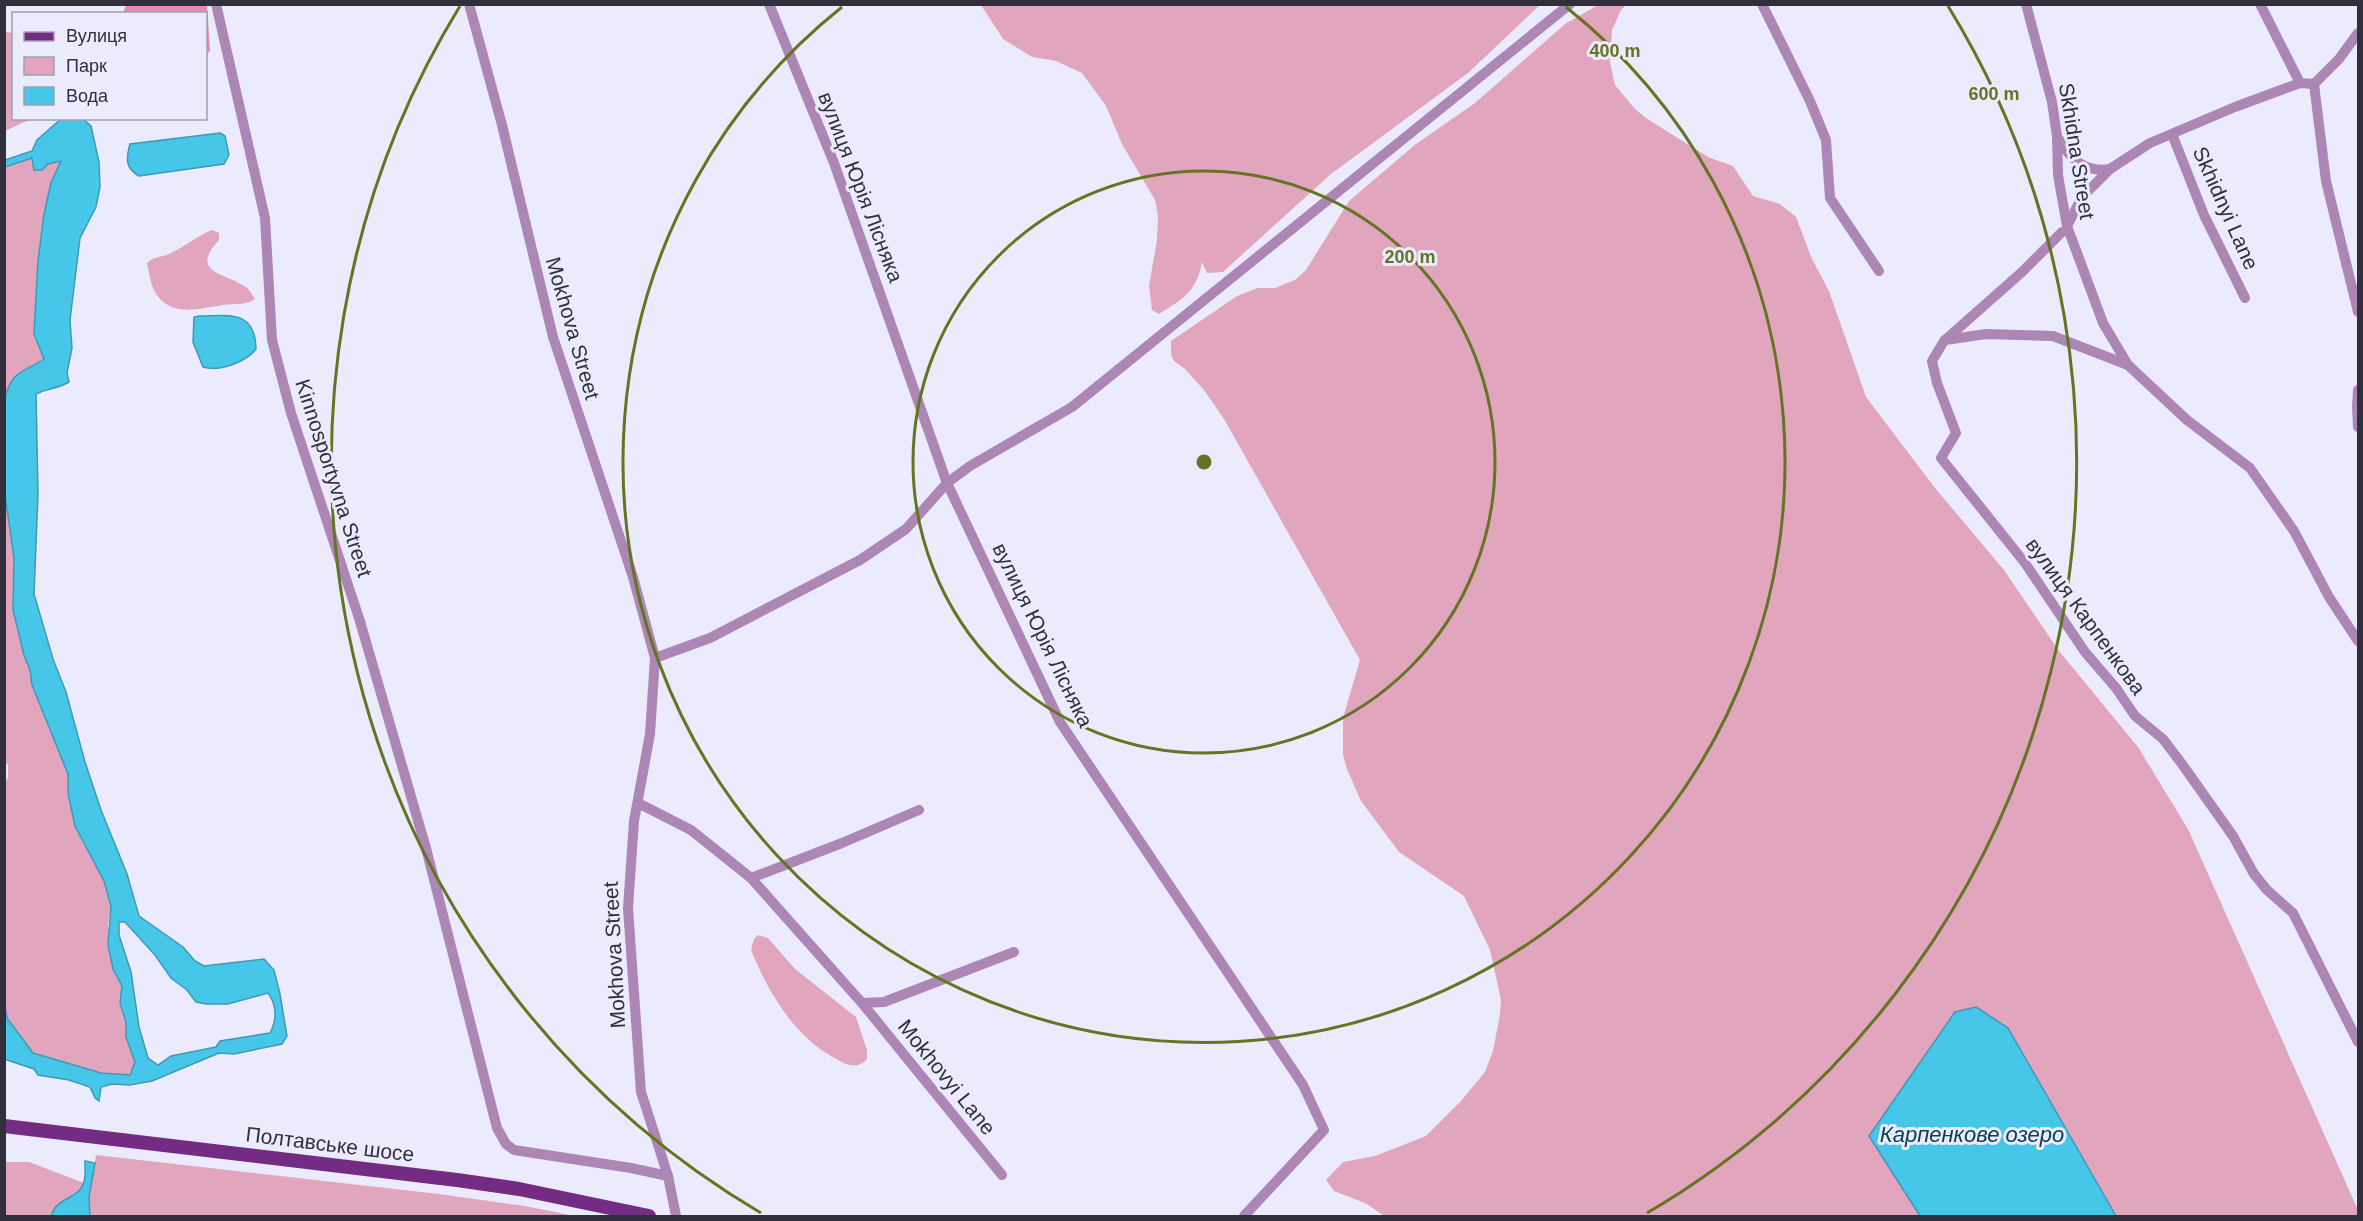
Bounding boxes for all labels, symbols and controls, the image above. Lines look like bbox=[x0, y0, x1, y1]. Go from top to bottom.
legend bbox=[12, 12, 207, 120]
text: Вулиця bbox=[66, 26, 127, 46]
text: 400 m bbox=[1589, 41, 1641, 61]
text: Парк bbox=[66, 56, 107, 76]
street label: Skhidna Street bbox=[2055, 81, 2099, 221]
text: 600 m bbox=[1968, 84, 2020, 104]
text: Вода bbox=[66, 86, 109, 106]
street label: вулиця Юрія Лісняка bbox=[814, 89, 908, 286]
street label: Skhidnyi Lane bbox=[2189, 143, 2263, 273]
text: 200 m bbox=[1384, 247, 1436, 267]
street label: Mokhova Street bbox=[542, 254, 604, 402]
street label: Kinnosportyvna Street bbox=[291, 376, 377, 580]
centre of rings bbox=[1194, 452, 1214, 472]
street label: вулиця Карпенкова bbox=[2021, 533, 2151, 699]
street label: вулиця Юрія Лісняка bbox=[988, 539, 1098, 731]
street label: Mokhova Street bbox=[599, 881, 629, 1029]
street label: Mokhovyi Lane bbox=[894, 1015, 1000, 1139]
street label: Полтавське шосе bbox=[244, 1122, 416, 1166]
water label: Карпенкове озеро bbox=[1880, 1122, 2064, 1147]

